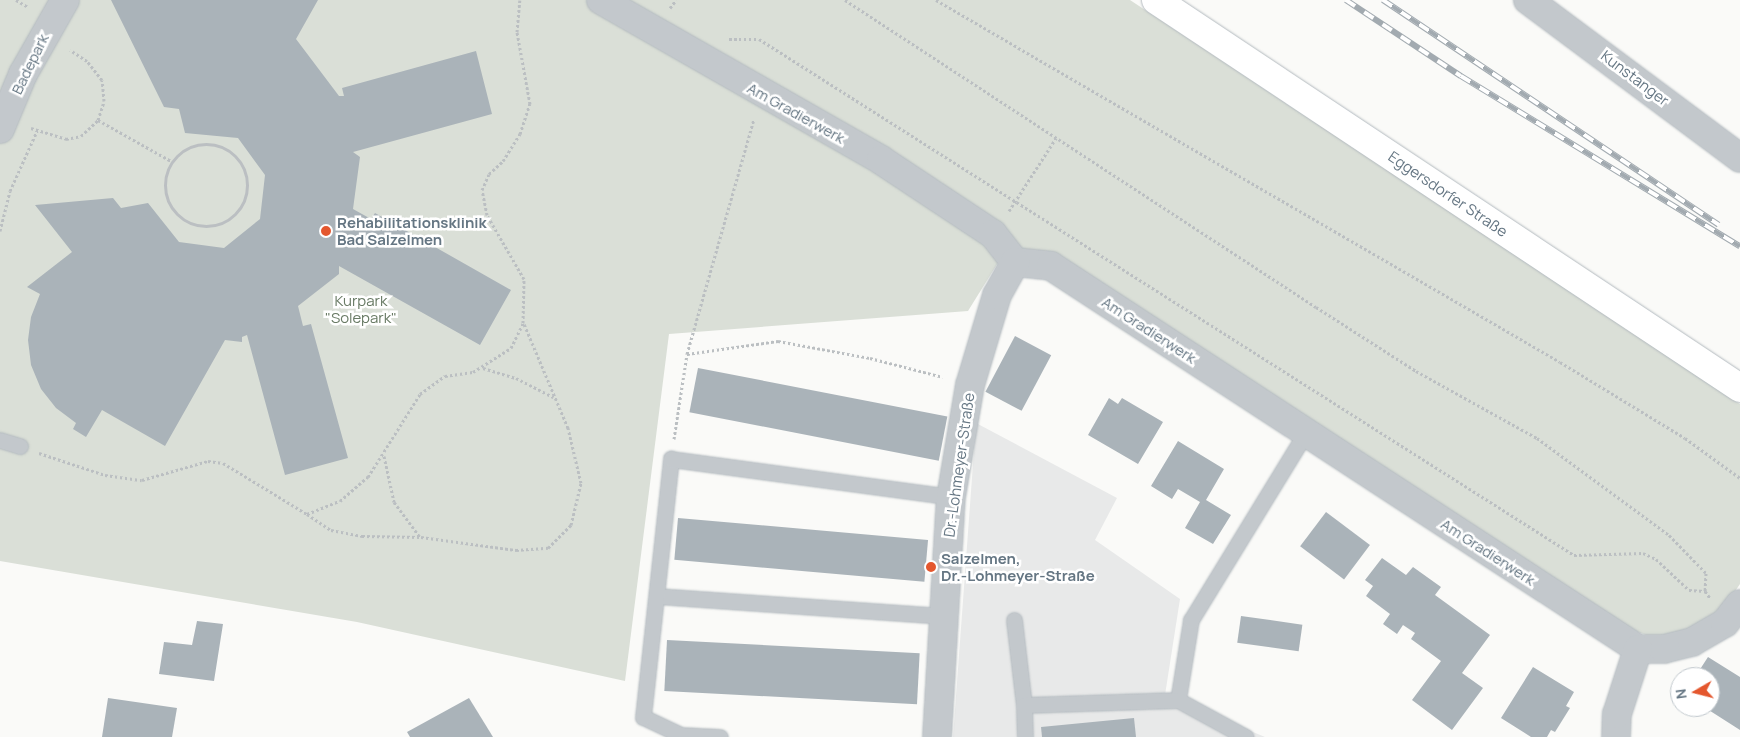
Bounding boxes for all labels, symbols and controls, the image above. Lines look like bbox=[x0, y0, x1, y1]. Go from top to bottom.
street label: Badepark bbox=[8, 31, 52, 97]
street label: Kunstanger bbox=[1597, 47, 1673, 109]
street label: Am Gradierwerk bbox=[744, 79, 848, 147]
street label: Eggersdorfer Straße bbox=[1385, 147, 1511, 241]
place label: Rehabilitationsklinik Bad Salzelmen bbox=[337, 213, 487, 248]
marker: Rehabilitationsklinik Bad Salzelmen bbox=[319, 224, 333, 238]
park label: Kurpark "Solepark" bbox=[325, 291, 397, 326]
street label: Am Gradierwerk bbox=[1099, 293, 1199, 367]
street label: Dr.-Lohmeyer-Straße bbox=[940, 392, 978, 538]
street label: Am Gradierwerk bbox=[1438, 515, 1538, 589]
place label: Salzelmen, Dr.-Lohmeyer-Straße bbox=[941, 549, 1095, 584]
marker: Salzelmen, Dr.-Lohmeyer-Straße bbox=[925, 561, 937, 573]
north arrow bbox=[1670, 667, 1720, 717]
text: N bbox=[1671, 688, 1691, 700]

